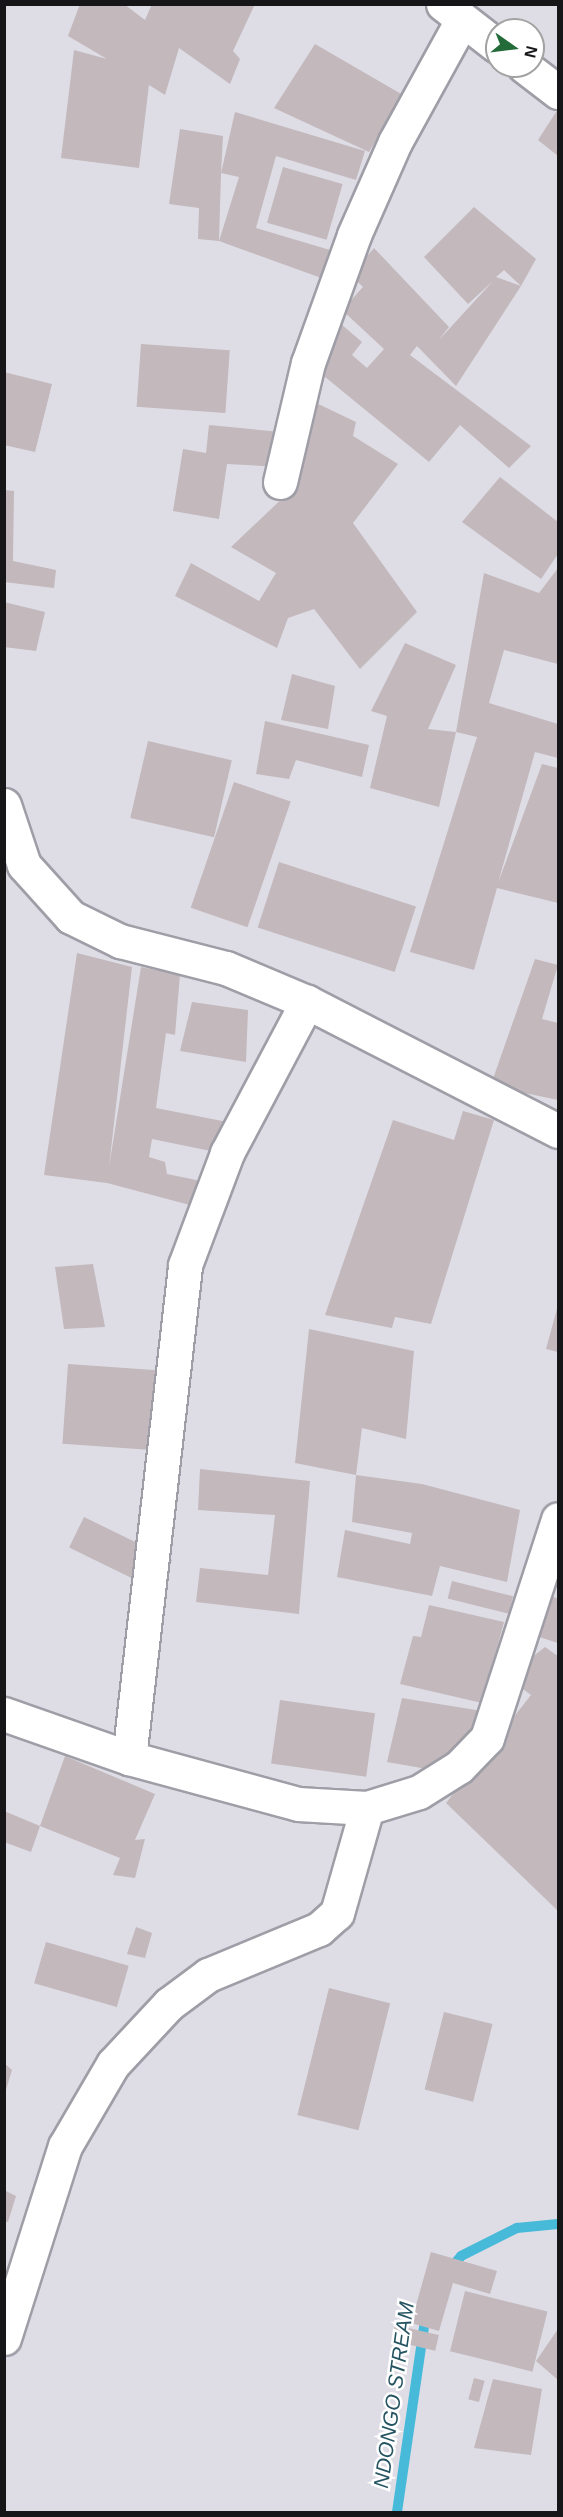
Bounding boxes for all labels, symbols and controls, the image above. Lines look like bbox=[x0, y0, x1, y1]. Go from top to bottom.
north arrow bbox=[485, 18, 545, 78]
text: N bbox=[521, 44, 541, 60]
water label: NDONGO STREAM bbox=[368, 2300, 420, 2490]

